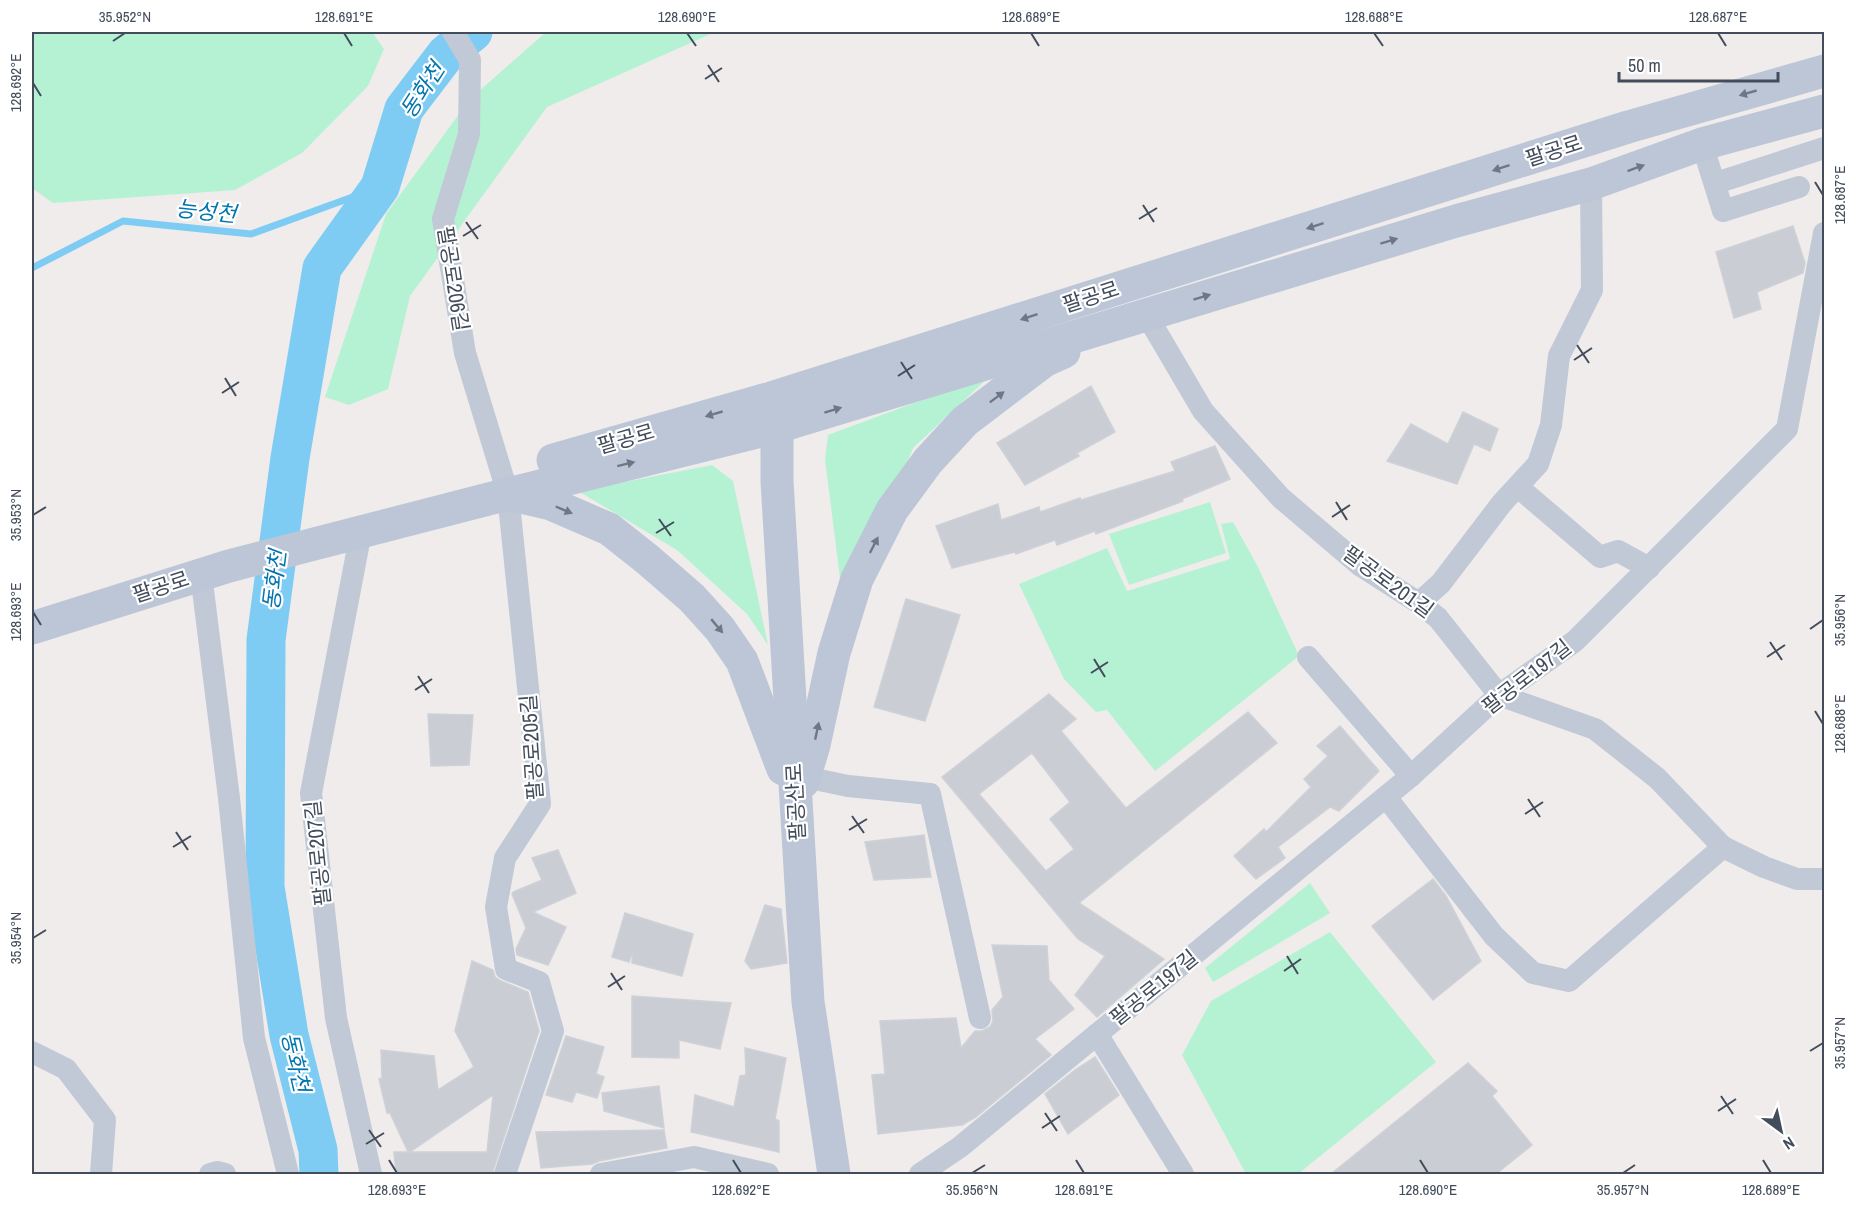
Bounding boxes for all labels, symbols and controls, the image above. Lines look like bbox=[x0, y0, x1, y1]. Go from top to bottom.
text: 35.952°N bbox=[99, 6, 151, 27]
text: 128.691°E bbox=[315, 6, 373, 27]
text: 128.690°E bbox=[658, 6, 716, 27]
text: 128.689°E bbox=[1002, 6, 1060, 27]
text: 128.688°E bbox=[1345, 6, 1403, 27]
text: 128.687°E bbox=[1689, 6, 1747, 27]
scale bar bbox=[1619, 45, 1778, 83]
text: 50 m bbox=[1628, 53, 1661, 78]
text: 128.692°E bbox=[5, 54, 26, 112]
water label: 동화천 bbox=[393, 54, 453, 124]
one-way arrow bbox=[1739, 89, 1757, 98]
street label: 팔공로 bbox=[1522, 128, 1586, 173]
one-way arrow bbox=[1627, 162, 1645, 172]
one-way arrow bbox=[1492, 163, 1510, 173]
text: 128.687°E bbox=[1829, 166, 1850, 224]
water label: 능성천 bbox=[174, 193, 240, 229]
one-way arrow bbox=[1306, 222, 1324, 231]
street label: 팔공로206길 bbox=[431, 224, 476, 334]
one-way arrow bbox=[1380, 236, 1398, 245]
street label: 팔공로 bbox=[1059, 274, 1123, 319]
one-way arrow bbox=[1193, 292, 1211, 301]
one-way arrow bbox=[1020, 312, 1038, 322]
one-way arrow bbox=[989, 390, 1005, 403]
one-way arrow bbox=[824, 405, 842, 414]
one-way arrow bbox=[705, 410, 723, 419]
street label: 팔공로 bbox=[594, 417, 658, 460]
one-way arrow bbox=[616, 459, 635, 469]
text: 35.953°N bbox=[5, 489, 26, 541]
one-way arrow bbox=[555, 505, 573, 515]
one-way arrow bbox=[869, 536, 879, 553]
street label: 팔공로201길 bbox=[1337, 539, 1440, 624]
water label: 동화천 bbox=[255, 545, 293, 612]
street label: 팔공로 bbox=[129, 564, 193, 609]
text: 128.693°E bbox=[5, 583, 26, 641]
text: 35.956°N bbox=[1829, 594, 1850, 646]
one-way arrow bbox=[710, 618, 723, 633]
street label: 팔공로197길 bbox=[1476, 633, 1577, 721]
street label: 팔공로205길 bbox=[513, 693, 550, 801]
text: 128.688°E bbox=[1829, 695, 1850, 753]
one-way arrow bbox=[813, 721, 822, 740]
street label: 팔공산로 bbox=[779, 763, 812, 841]
street label: 팔공로207길 bbox=[298, 799, 337, 907]
text: 35.954°N bbox=[5, 912, 26, 964]
street label: 팔공로197길 bbox=[1103, 943, 1204, 1032]
text: 35.957°N bbox=[1829, 1017, 1850, 1069]
water label: 동화천 bbox=[275, 1029, 318, 1098]
north arrow bbox=[1751, 1101, 1811, 1161]
text: N bbox=[1779, 1132, 1799, 1155]
text: 128.693°E bbox=[368, 1179, 426, 1200]
text: 128.692°E bbox=[712, 1179, 770, 1200]
text: 35.956°N bbox=[946, 1179, 998, 1200]
text: 128.691°E bbox=[1055, 1179, 1113, 1200]
text: 128.690°E bbox=[1399, 1179, 1457, 1200]
text: 35.957°N bbox=[1597, 1179, 1649, 1200]
text: 128.689°E bbox=[1742, 1179, 1800, 1200]

